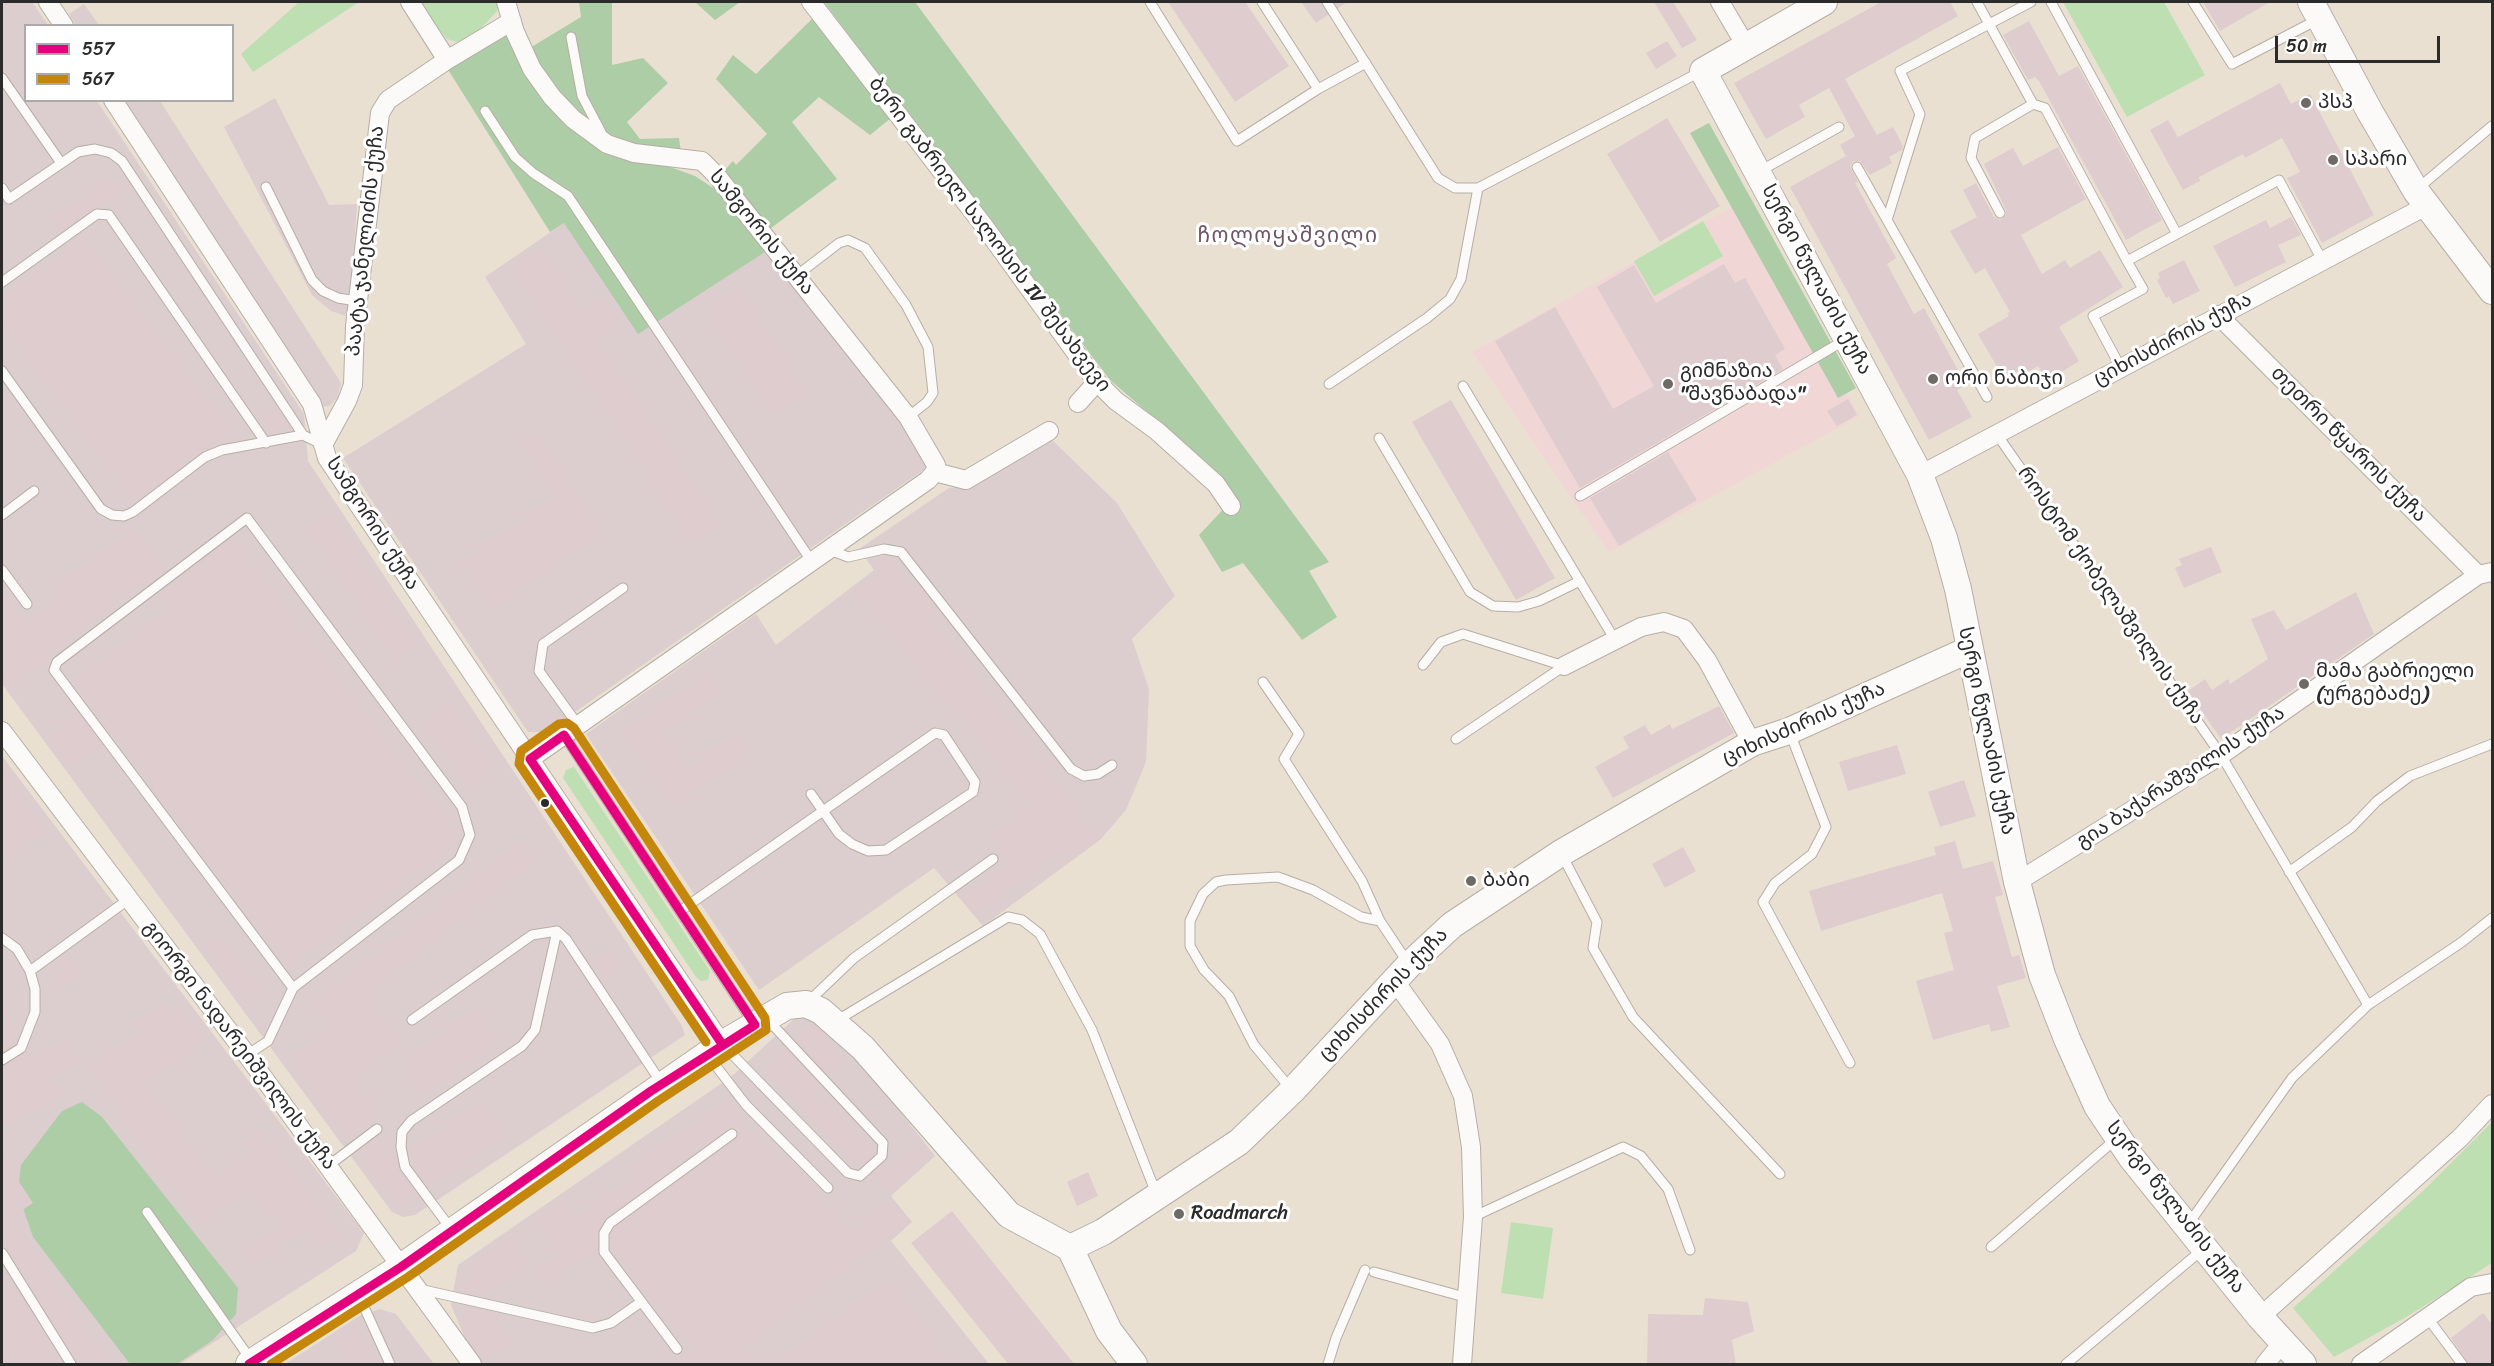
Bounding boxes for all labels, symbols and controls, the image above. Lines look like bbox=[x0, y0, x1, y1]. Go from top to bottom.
legend bbox=[24, 24, 234, 102]
scale bar bbox=[2278, 24, 2443, 62]
text: 50 m bbox=[2286, 30, 2327, 62]
text: 557 bbox=[82, 33, 114, 65]
text: 567 bbox=[82, 63, 114, 95]
street label: ბერი გაბრიელ სალოსის IV შესახვევი bbox=[863, 73, 1115, 397]
place label: პსპ bbox=[2318, 91, 2353, 115]
marker: პსპ bbox=[2299, 96, 2313, 110]
street label: პაატა ჯანელიძის ქუჩა bbox=[342, 124, 390, 358]
place label: სპარი bbox=[2345, 148, 2407, 172]
marker: სპარი bbox=[2326, 153, 2340, 167]
street label: სამგორის ქუჩა bbox=[703, 166, 819, 300]
street label: სერგი წულაძის ქუჩა bbox=[1756, 181, 1876, 379]
district label: ჩოლოყაშვილი bbox=[1198, 224, 1378, 250]
street label: ციხისძირის ქუჩა bbox=[2090, 288, 2256, 392]
place label: გიმნაზია "შავნაბადა" bbox=[1680, 360, 1805, 407]
street label: თეთრი წყაროს ქუჩა bbox=[2265, 362, 2431, 528]
place label: ორი ნაბიჯი bbox=[1945, 367, 2063, 391]
marker: ორი ნაბიჯი bbox=[1926, 372, 1940, 386]
marker: გიმნაზია "შავნაბადა" bbox=[1661, 377, 1675, 391]
street label: სამგორის ქუჩა bbox=[320, 453, 424, 595]
street label: როსტომ ქობელაშვილის ქუჩა bbox=[2012, 463, 2208, 729]
street label: სერგი წულაძის ქუჩა bbox=[1952, 625, 2020, 837]
place label: მამა გაბრიელი (ურგებაძე) bbox=[2316, 660, 2474, 707]
street label: ციხისძირის ქუჩა bbox=[1719, 677, 1889, 771]
marker: მამა გაბრიელი (ურგებაძე) bbox=[2297, 677, 2311, 691]
street label: გია ბაქარაშვილის ქუჩა bbox=[2072, 702, 2290, 854]
unlabelled marker bbox=[539, 797, 551, 809]
place label: ბაბი bbox=[1483, 869, 1530, 893]
marker: ბაბი bbox=[1464, 874, 1478, 888]
street label: გიორგი ნადარეიშვილის ქუჩა bbox=[137, 917, 341, 1175]
street label: ციხისძირის ქუჩა bbox=[1314, 924, 1454, 1066]
street label: სერგი წულაძის ქუჩა bbox=[2100, 1117, 2250, 1299]
place label: Roadmarch bbox=[1191, 1202, 1288, 1226]
marker: Roadmarch bbox=[1172, 1207, 1186, 1221]

